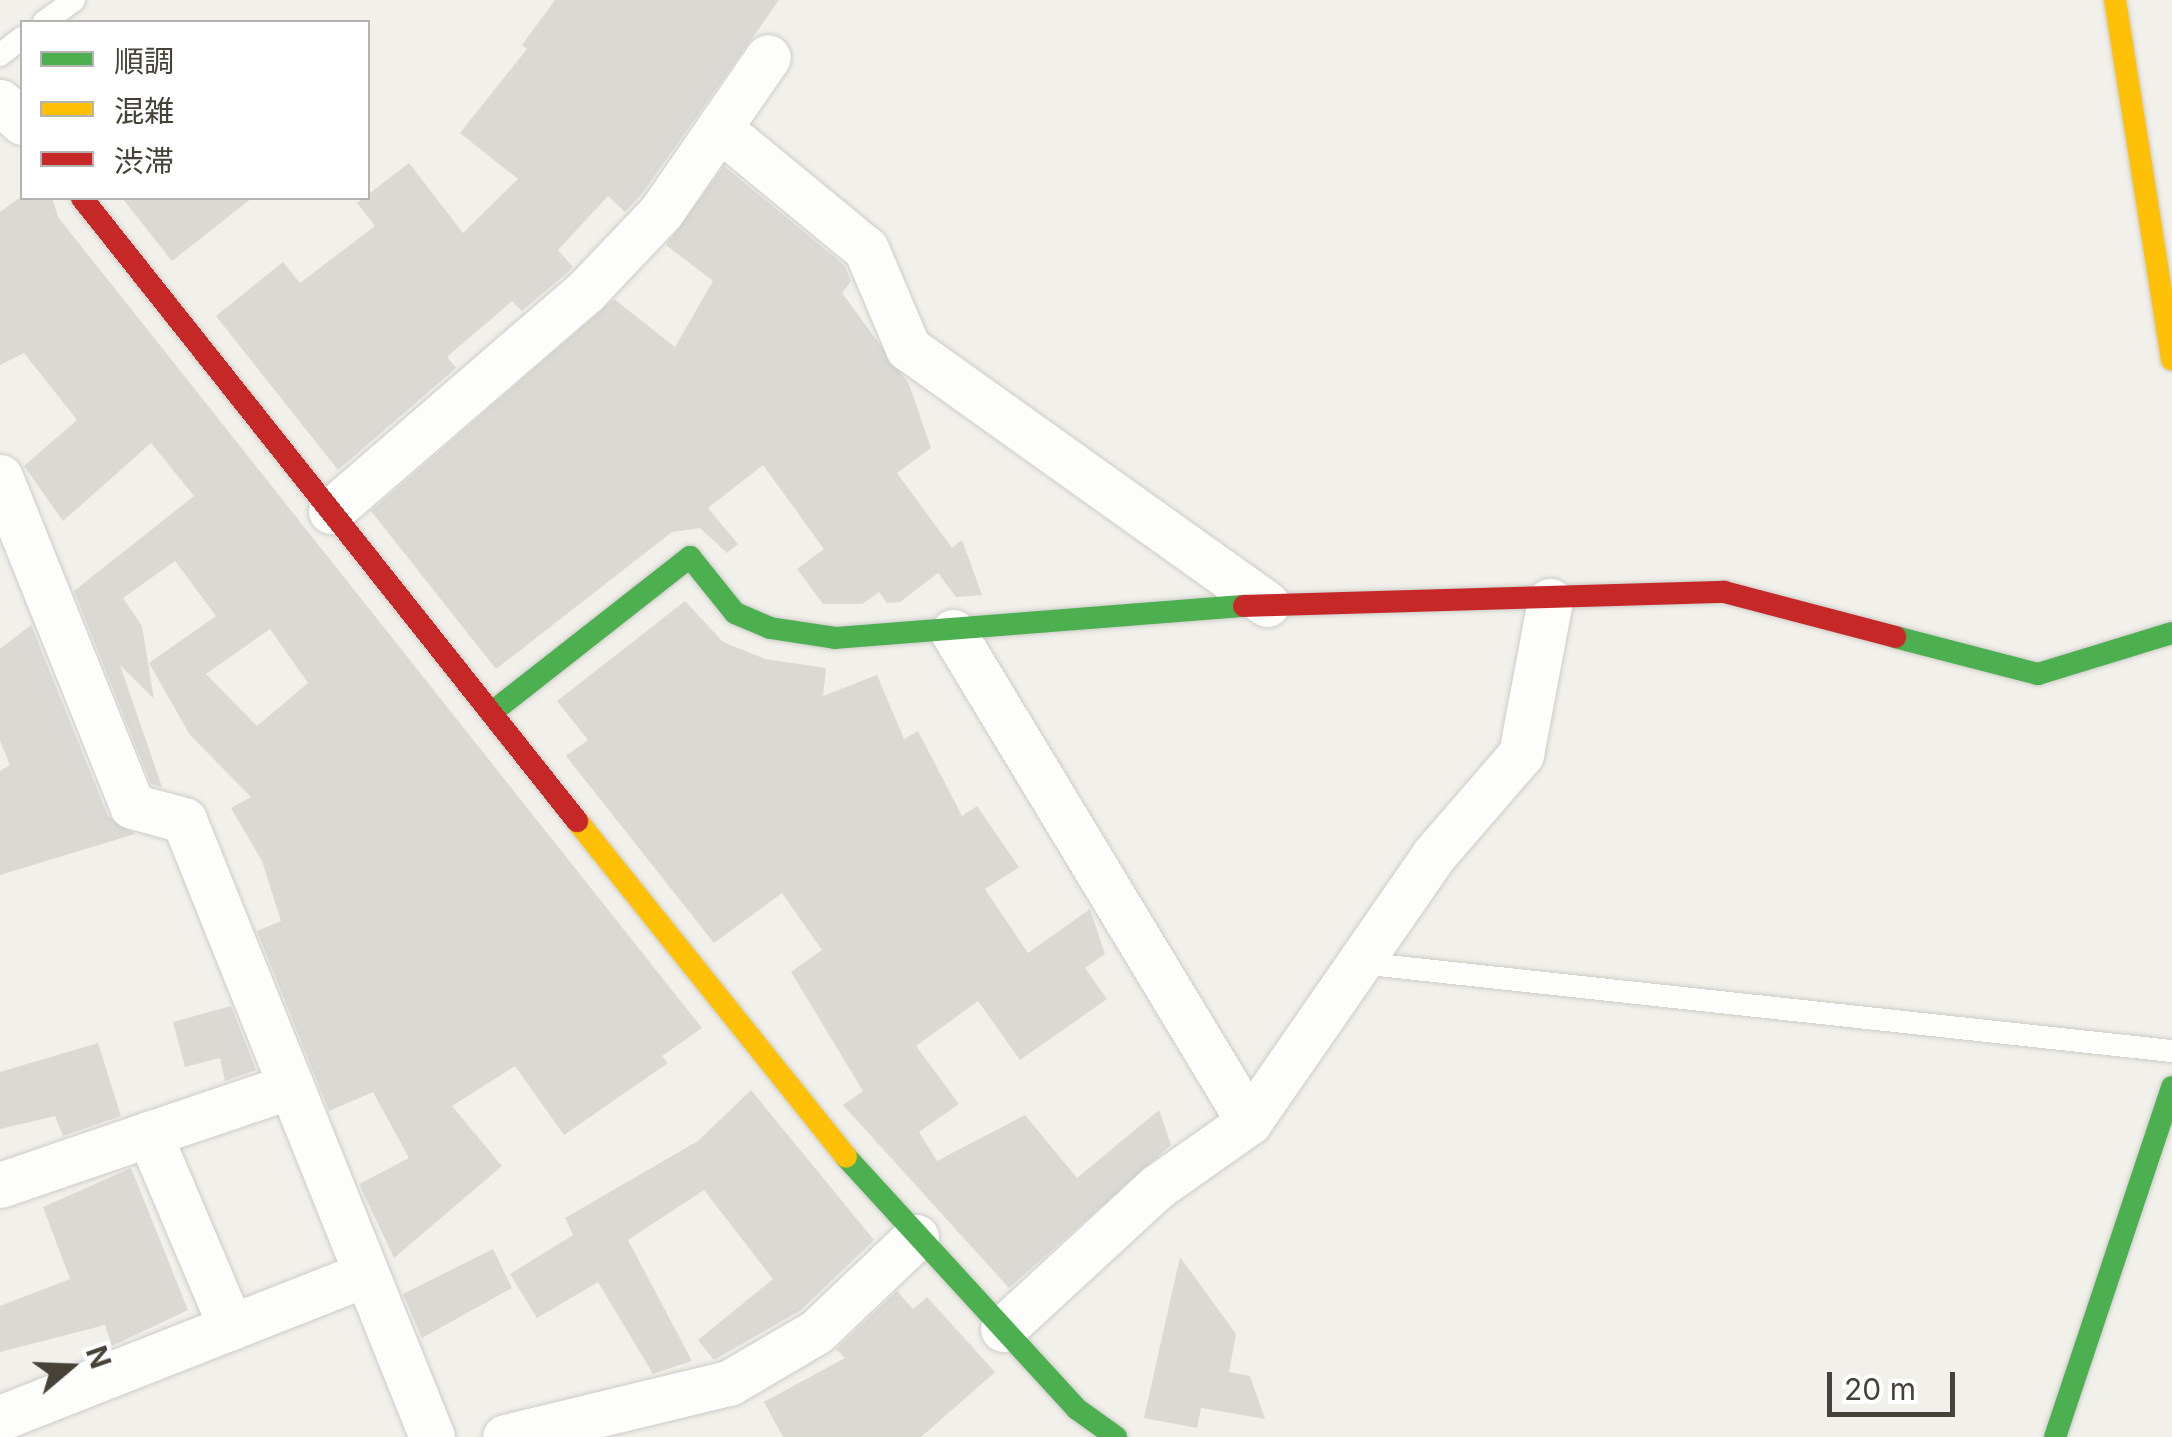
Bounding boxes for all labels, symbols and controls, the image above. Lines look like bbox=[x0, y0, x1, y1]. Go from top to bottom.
legend bbox=[20, 20, 370, 200]
text: 順調 bbox=[114, 43, 174, 79]
text: 混雑 bbox=[114, 93, 174, 129]
text: 渋滞 bbox=[114, 143, 174, 179]
north arrow bbox=[20, 1317, 120, 1417]
text: N bbox=[79, 1342, 118, 1373]
scale bar bbox=[1832, 1352, 1960, 1414]
text: 20 m bbox=[1844, 1371, 1916, 1407]

